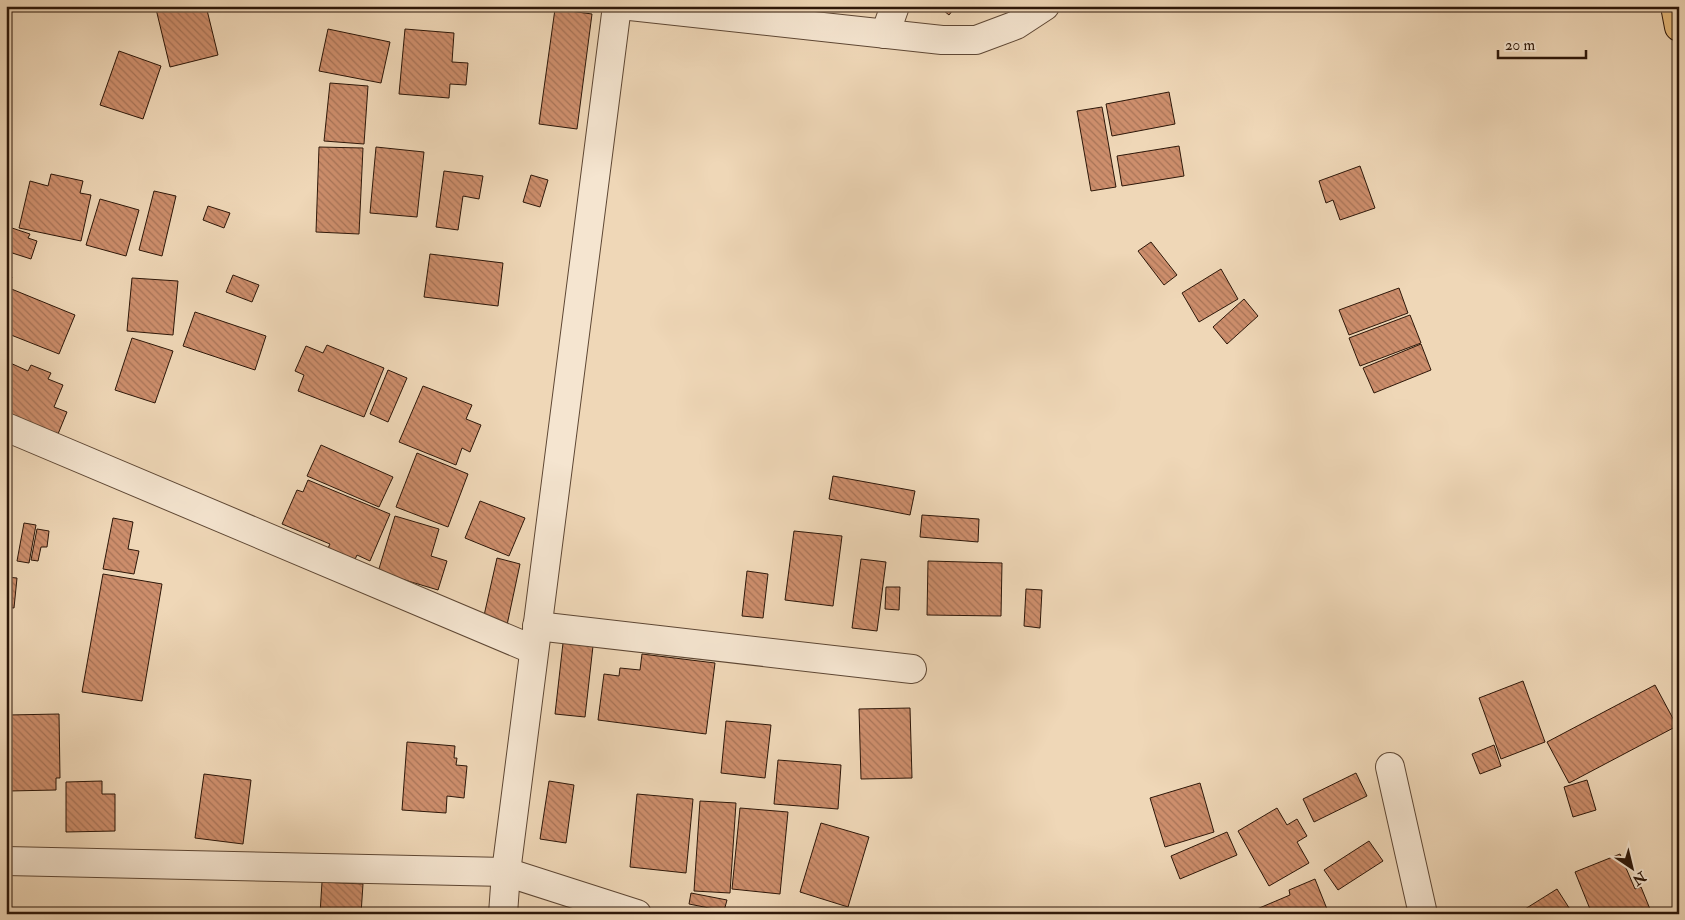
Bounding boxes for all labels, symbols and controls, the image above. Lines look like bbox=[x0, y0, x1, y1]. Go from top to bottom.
scale bar bbox=[1498, 28, 1585, 60]
text: 20 m bbox=[1505, 36, 1535, 55]
north arrow bbox=[1608, 842, 1658, 892]
text: N bbox=[1629, 867, 1650, 889]

